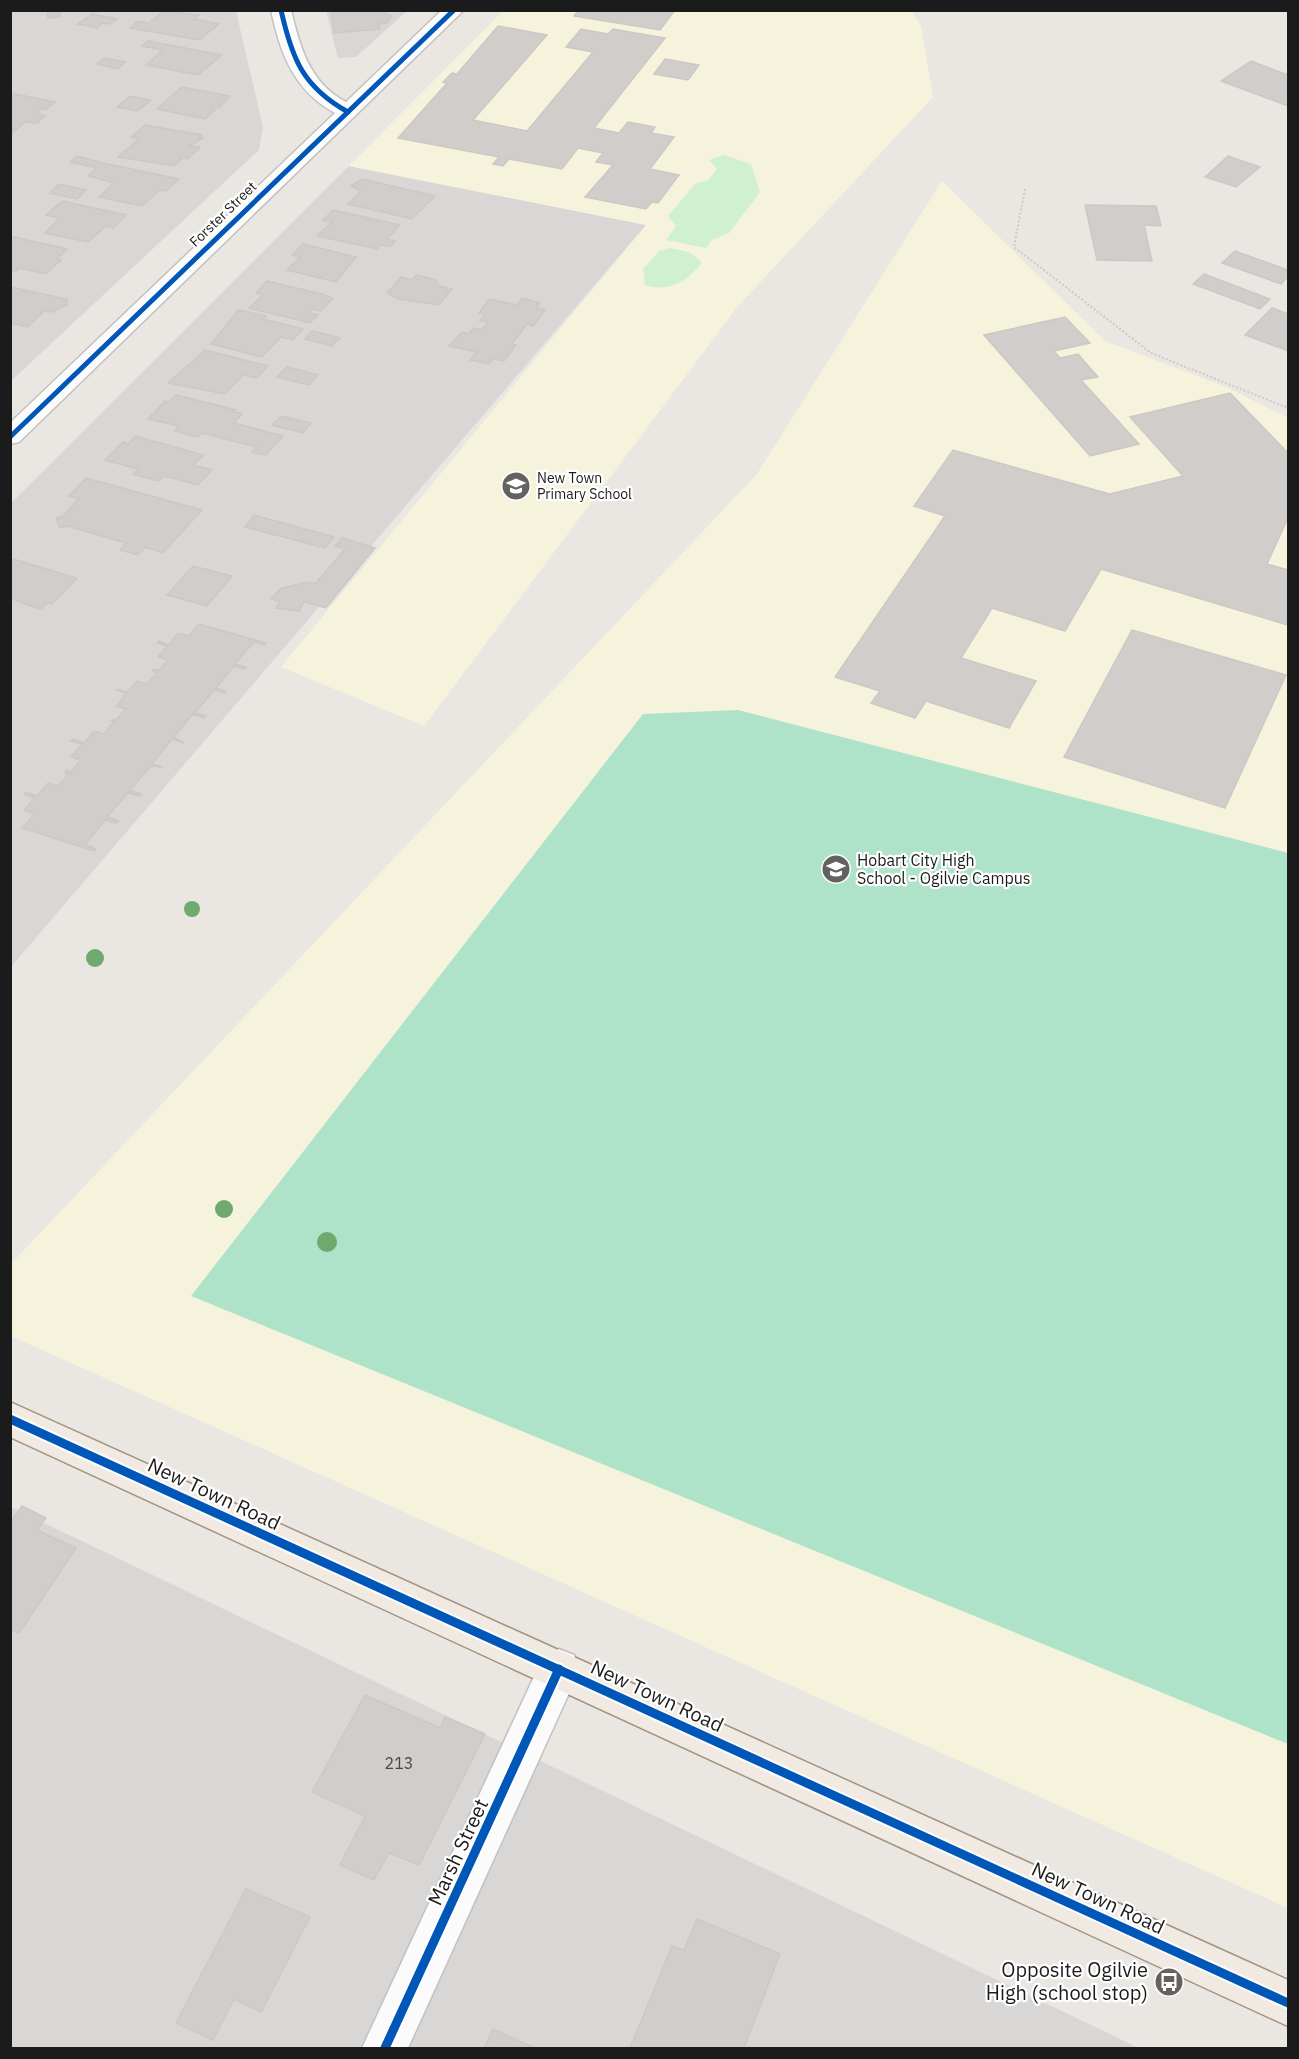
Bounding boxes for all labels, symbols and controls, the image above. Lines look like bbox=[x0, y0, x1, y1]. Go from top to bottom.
street label: Forster Street bbox=[186, 177, 260, 251]
place label: New Town Primary School bbox=[537, 469, 632, 503]
school or university icon: New Town Primary School bbox=[500, 470, 532, 502]
place label: Hobart City High School - Ogilvie Campus bbox=[857, 850, 1031, 888]
school or university icon: Hobart City High School - Ogilvie Campus bbox=[820, 853, 852, 885]
street label: New Town Road bbox=[143, 1451, 285, 1536]
street label: New Town Road bbox=[586, 1653, 728, 1738]
house number: 213 bbox=[385, 1753, 413, 1773]
street label: Marsh Street bbox=[421, 1794, 494, 1910]
street label: New Town Road bbox=[1027, 1855, 1169, 1940]
place label: Opposite Ogilvie High (school stop) bbox=[986, 1956, 1148, 2006]
bus stop icon: Opposite Ogilvie High (school stop) bbox=[1153, 1966, 1185, 1998]

